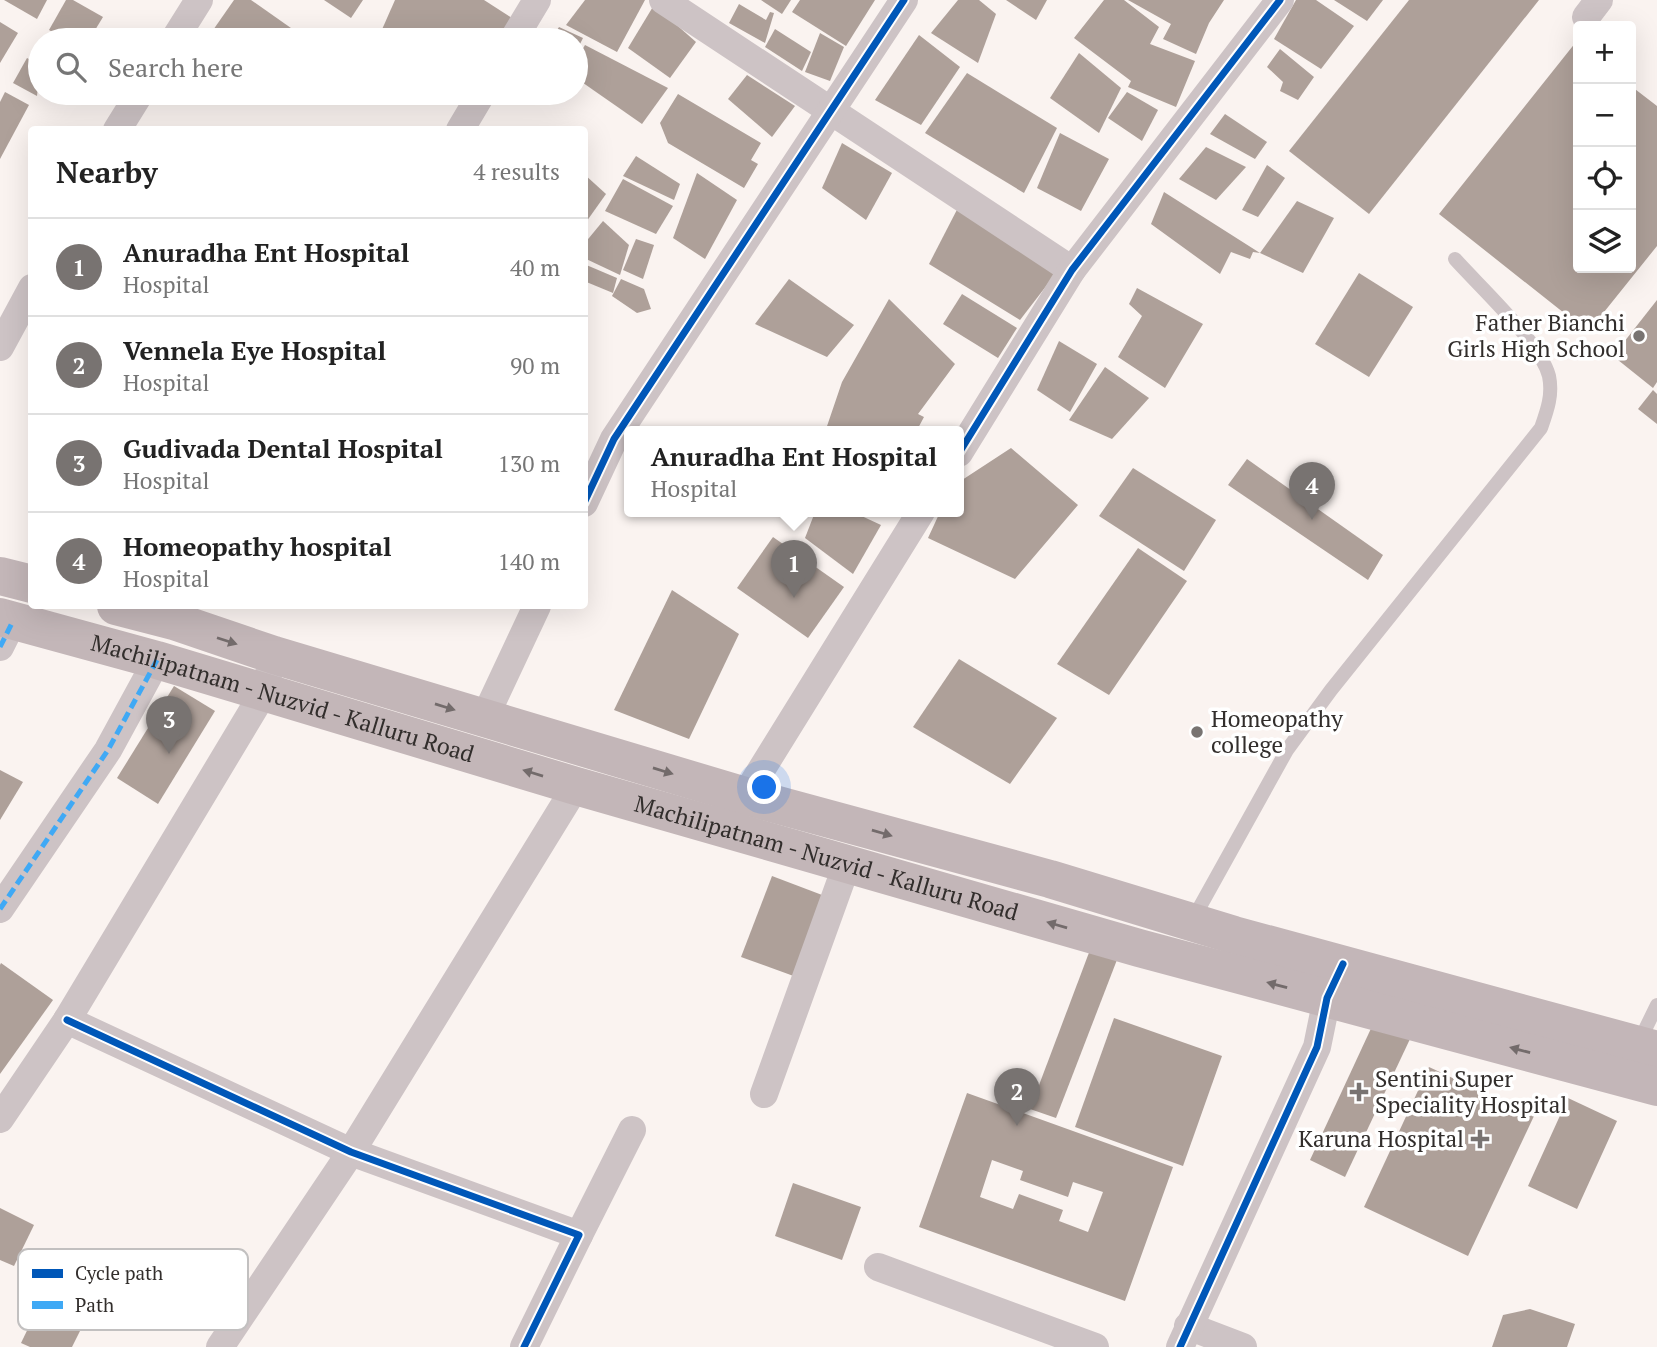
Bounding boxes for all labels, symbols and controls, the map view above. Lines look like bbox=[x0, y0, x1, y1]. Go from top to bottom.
map controls bbox=[1573, 21, 1636, 273]
button: + bbox=[1573, 21, 1636, 84]
search box bbox=[28, 28, 588, 105]
icon: search bbox=[52, 48, 90, 86]
text: Search here bbox=[108, 50, 243, 84]
button: − bbox=[1573, 84, 1636, 147]
button: locate bbox=[1573, 147, 1636, 210]
text: Nearby bbox=[56, 152, 158, 192]
text: 4 results bbox=[473, 156, 560, 187]
button: layers bbox=[1573, 210, 1636, 273]
text: Anuradha Ent Hospital bbox=[123, 235, 409, 269]
text: 1 bbox=[73, 252, 86, 283]
text: 40 m bbox=[510, 252, 560, 283]
text: Hospital bbox=[123, 269, 209, 300]
place label: Father Bianchi Girls High School bbox=[1447, 307, 1625, 364]
marker: Father Bianchi Girls High School bbox=[1631, 328, 1647, 344]
text: Vennela Eye Hospital bbox=[123, 333, 386, 367]
text: 2 bbox=[73, 350, 86, 381]
text: 90 m bbox=[510, 350, 560, 381]
text: Hospital bbox=[123, 367, 209, 398]
popup bbox=[624, 426, 964, 517]
text: Gudivada Dental Hospital bbox=[123, 431, 443, 465]
text: Anuradha Ent Hospital bbox=[651, 439, 937, 473]
text: 3 bbox=[73, 448, 86, 479]
text: 130 m bbox=[498, 448, 560, 479]
pin: 4 bbox=[1289, 462, 1335, 520]
text: Hospital bbox=[123, 465, 209, 496]
text: Hospital bbox=[651, 473, 737, 504]
text: Homeopathy hospital bbox=[123, 529, 392, 563]
pin: 1 bbox=[771, 540, 817, 598]
text: 4 bbox=[73, 546, 86, 577]
text: 140 m bbox=[498, 546, 560, 577]
text: Hospital bbox=[123, 563, 209, 594]
street label: Machilipatnam - Nuzvid - Kalluru Road bbox=[88, 627, 478, 770]
one-way arrow bbox=[217, 636, 238, 646]
pin: 3 bbox=[146, 696, 192, 754]
one-way arrow bbox=[435, 702, 456, 712]
place label: Homeopathy college bbox=[1211, 703, 1343, 760]
marker: Homeopathy college bbox=[1189, 724, 1205, 740]
one-way arrow bbox=[653, 766, 674, 777]
one-way arrow bbox=[522, 768, 543, 778]
your location bbox=[747, 770, 781, 804]
street label: Machilipatnam - Nuzvid - Kalluru Road bbox=[631, 788, 1022, 928]
one-way arrow bbox=[872, 828, 893, 838]
one-way arrow bbox=[1047, 919, 1068, 929]
one-way arrow bbox=[1266, 979, 1288, 990]
one-way arrow bbox=[1509, 1044, 1531, 1055]
place label: Sentini Super Speciality Hospital bbox=[1375, 1063, 1567, 1120]
pin: 2 bbox=[994, 1068, 1040, 1126]
marker: Sentini Super Speciality Hospital bbox=[1349, 1082, 1369, 1102]
place label: Karuna Hospital bbox=[1298, 1123, 1464, 1154]
marker: Karuna Hospital bbox=[1470, 1129, 1490, 1149]
legend bbox=[18, 1249, 248, 1330]
text: Cycle path bbox=[75, 1260, 163, 1285]
text: Path bbox=[75, 1292, 114, 1317]

